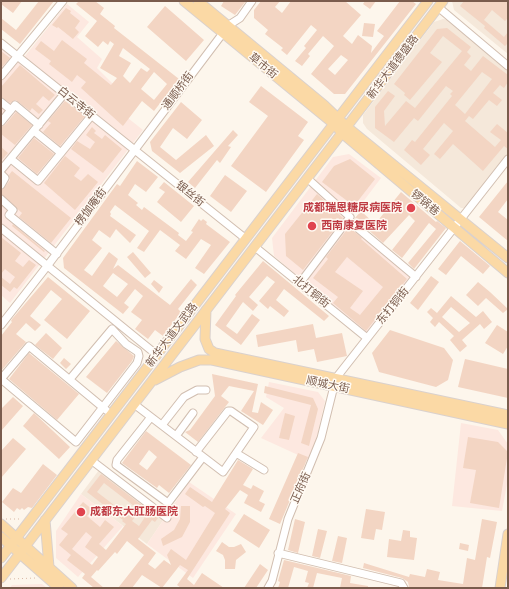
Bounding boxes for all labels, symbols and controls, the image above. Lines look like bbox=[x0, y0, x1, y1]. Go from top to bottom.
street label: 新华大道德盛路 bbox=[365, 32, 421, 102]
street label: 草市街 bbox=[246, 50, 280, 82]
street label: 通顺桥街 bbox=[159, 69, 197, 113]
street label: 白云寺街 bbox=[55, 84, 97, 122]
street label: 银丝街 bbox=[173, 178, 207, 210]
street label: 楞伽庵街 bbox=[72, 185, 110, 229]
street label: 锣锅巷 bbox=[408, 187, 442, 219]
place label: 成都瑞恩糖尿病医院 bbox=[303, 201, 402, 215]
marker: 成都瑞恩糖尿病医院 bbox=[405, 202, 417, 214]
place label: 西南康复医院 bbox=[321, 219, 387, 233]
marker: 西南康复医院 bbox=[306, 220, 318, 232]
street label: 北打铜街 bbox=[290, 273, 332, 311]
street label: 东打铜街 bbox=[374, 285, 412, 327]
street label: 新华大道文武路 bbox=[144, 300, 200, 370]
street label: 顺城大街 bbox=[305, 374, 351, 396]
street label: 正府街 bbox=[288, 470, 314, 506]
place label: 成都东大肛肠医院 bbox=[90, 505, 178, 519]
marker: 成都东大肛肠医院 bbox=[75, 506, 87, 518]

